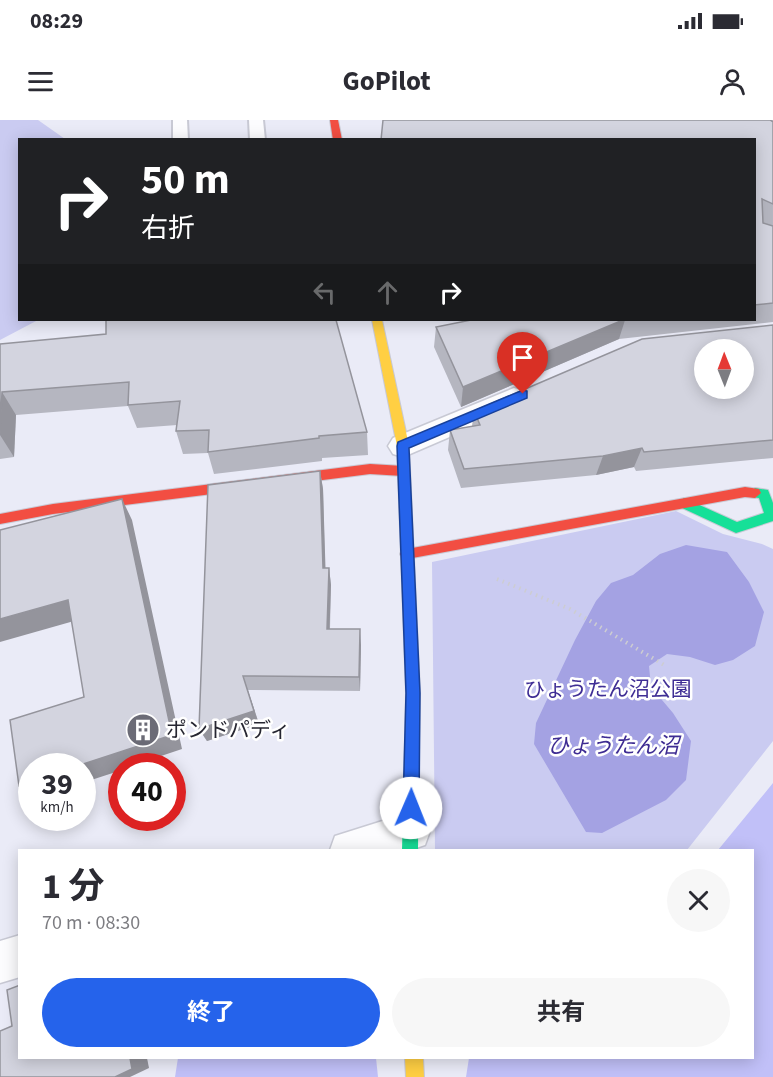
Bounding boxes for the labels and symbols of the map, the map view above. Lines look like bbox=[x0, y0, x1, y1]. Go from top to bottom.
pin bbox=[497, 332, 548, 394]
north arrow bbox=[694, 339, 754, 399]
park label: ひょうたん沼公園 bbox=[524, 674, 692, 704]
building icon: ポンドパディ bbox=[125, 712, 161, 748]
place label: ポンドパディ bbox=[166, 715, 291, 745]
water label: ひょうたん沼 bbox=[547, 730, 682, 762]
speed limit sign: 40 bbox=[108, 753, 186, 831]
position arrow bbox=[379, 776, 443, 840]

